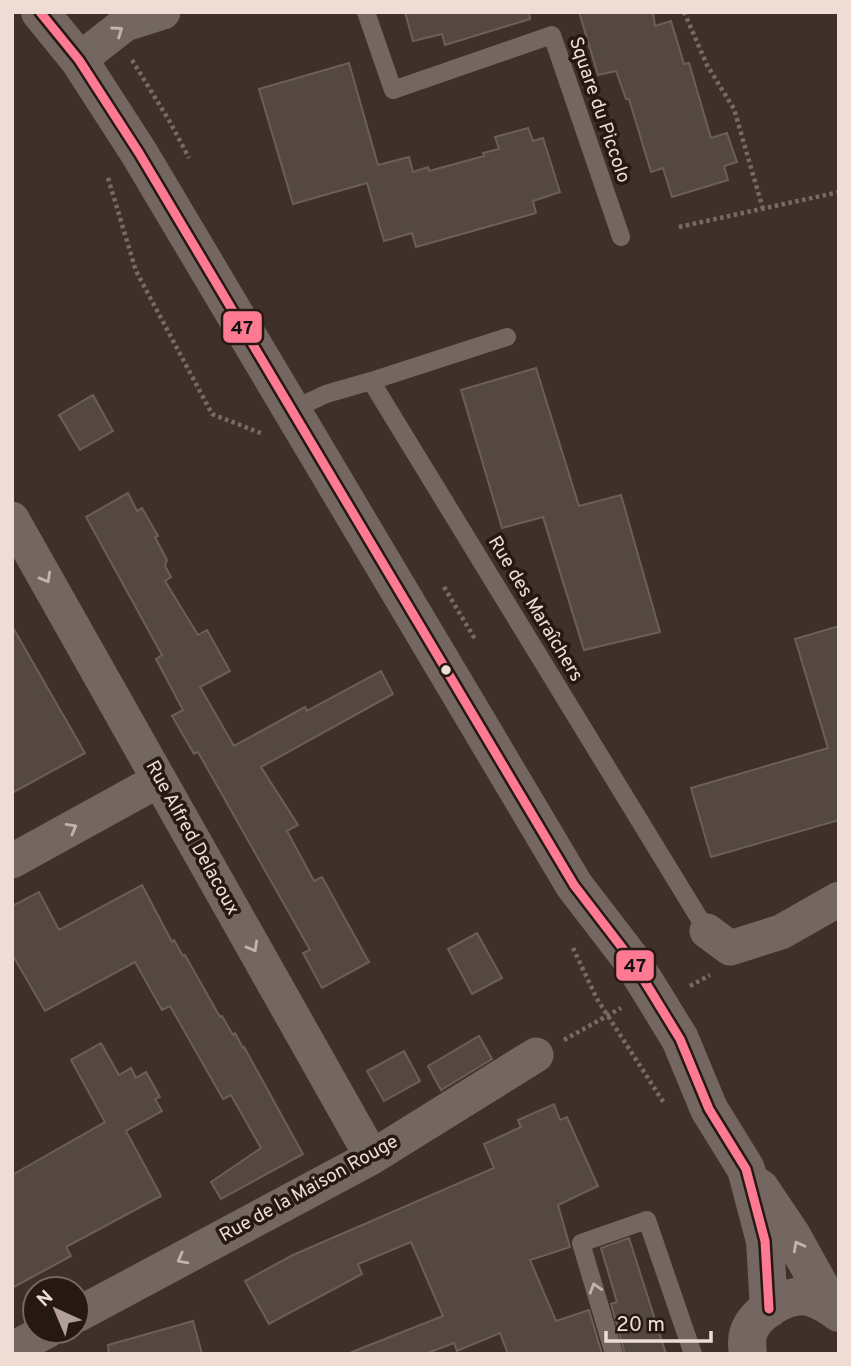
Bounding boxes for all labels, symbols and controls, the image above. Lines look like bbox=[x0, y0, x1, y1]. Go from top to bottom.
one-way arrow bbox=[110, 26, 123, 39]
street label: Square du Piccolo bbox=[563, 34, 635, 186]
line badge: 47 bbox=[222, 310, 263, 344]
text: 47 bbox=[231, 317, 253, 341]
street label: Rue des Maraîchers bbox=[482, 532, 588, 686]
one-way arrow bbox=[38, 571, 51, 583]
unlabelled marker bbox=[439, 663, 453, 677]
street label: Rue Alfred Delacoux bbox=[140, 757, 244, 920]
one-way arrow bbox=[65, 823, 77, 836]
one-way arrow bbox=[245, 940, 258, 953]
line badge: 47 bbox=[615, 949, 655, 982]
text: 47 bbox=[624, 955, 646, 979]
street label: Rue de la Maison Rouge bbox=[215, 1130, 403, 1248]
one-way arrow bbox=[793, 1241, 806, 1254]
one-way arrow bbox=[177, 1251, 189, 1264]
north arrow bbox=[21, 1275, 91, 1345]
one-way arrow bbox=[588, 1283, 603, 1295]
text: N bbox=[32, 1286, 59, 1313]
scale bar bbox=[606, 1300, 711, 1344]
text: 20 m bbox=[616, 1312, 665, 1339]

